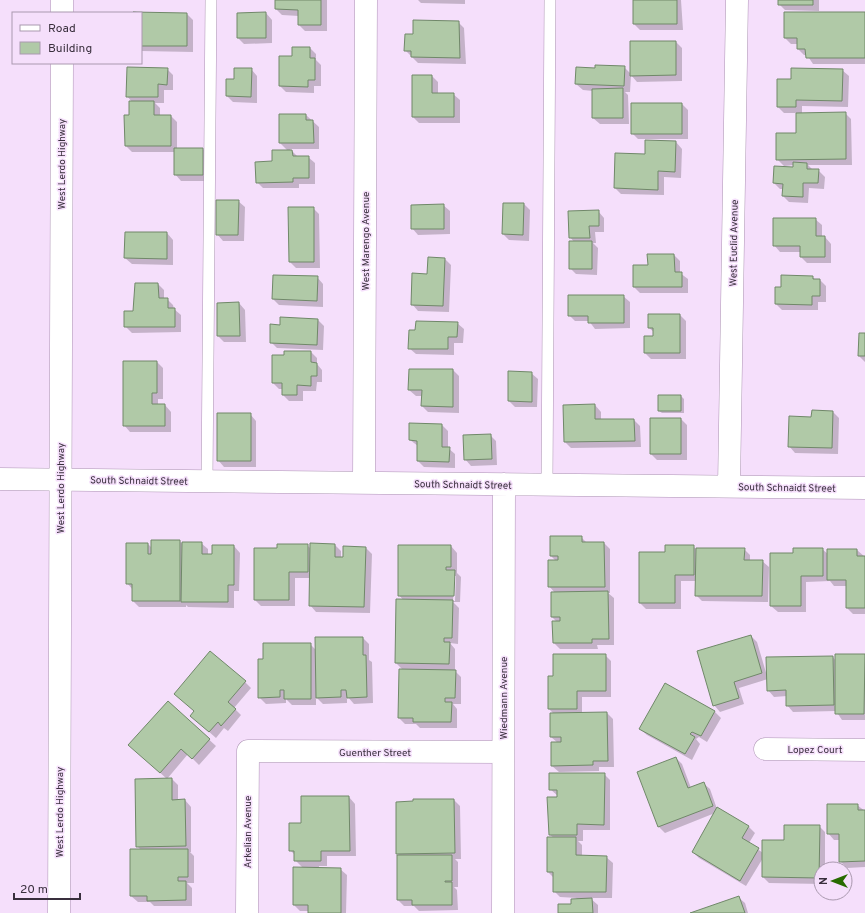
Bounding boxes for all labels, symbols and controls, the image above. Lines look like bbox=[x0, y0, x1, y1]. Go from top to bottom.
legend bbox=[12, 12, 142, 64]
text: Road bbox=[48, 21, 76, 37]
text: Building bbox=[48, 41, 92, 57]
street label: West Lerdo Highway bbox=[56, 119, 69, 209]
street label: West Marengo Avenue bbox=[360, 192, 373, 290]
street label: West Euclid Avenue bbox=[727, 199, 742, 287]
street label: West Lerdo Highway bbox=[55, 443, 68, 533]
street label: South Schnaidt Street bbox=[90, 474, 188, 489]
street label: South Schnaidt Street bbox=[414, 478, 512, 493]
street label: South Schnaidt Street bbox=[738, 481, 836, 496]
street label: Wiedmann Avenue bbox=[498, 657, 511, 739]
street label: Lopez Court bbox=[787, 744, 843, 757]
street label: Guenther Street bbox=[339, 747, 411, 760]
street label: West Lerdo Highway bbox=[54, 767, 67, 857]
street label: Arkelian Avenue bbox=[242, 796, 255, 868]
north arrow bbox=[813, 861, 853, 901]
scale bar bbox=[14, 875, 80, 901]
text: N bbox=[817, 877, 831, 885]
text: 20 m bbox=[20, 882, 48, 898]

